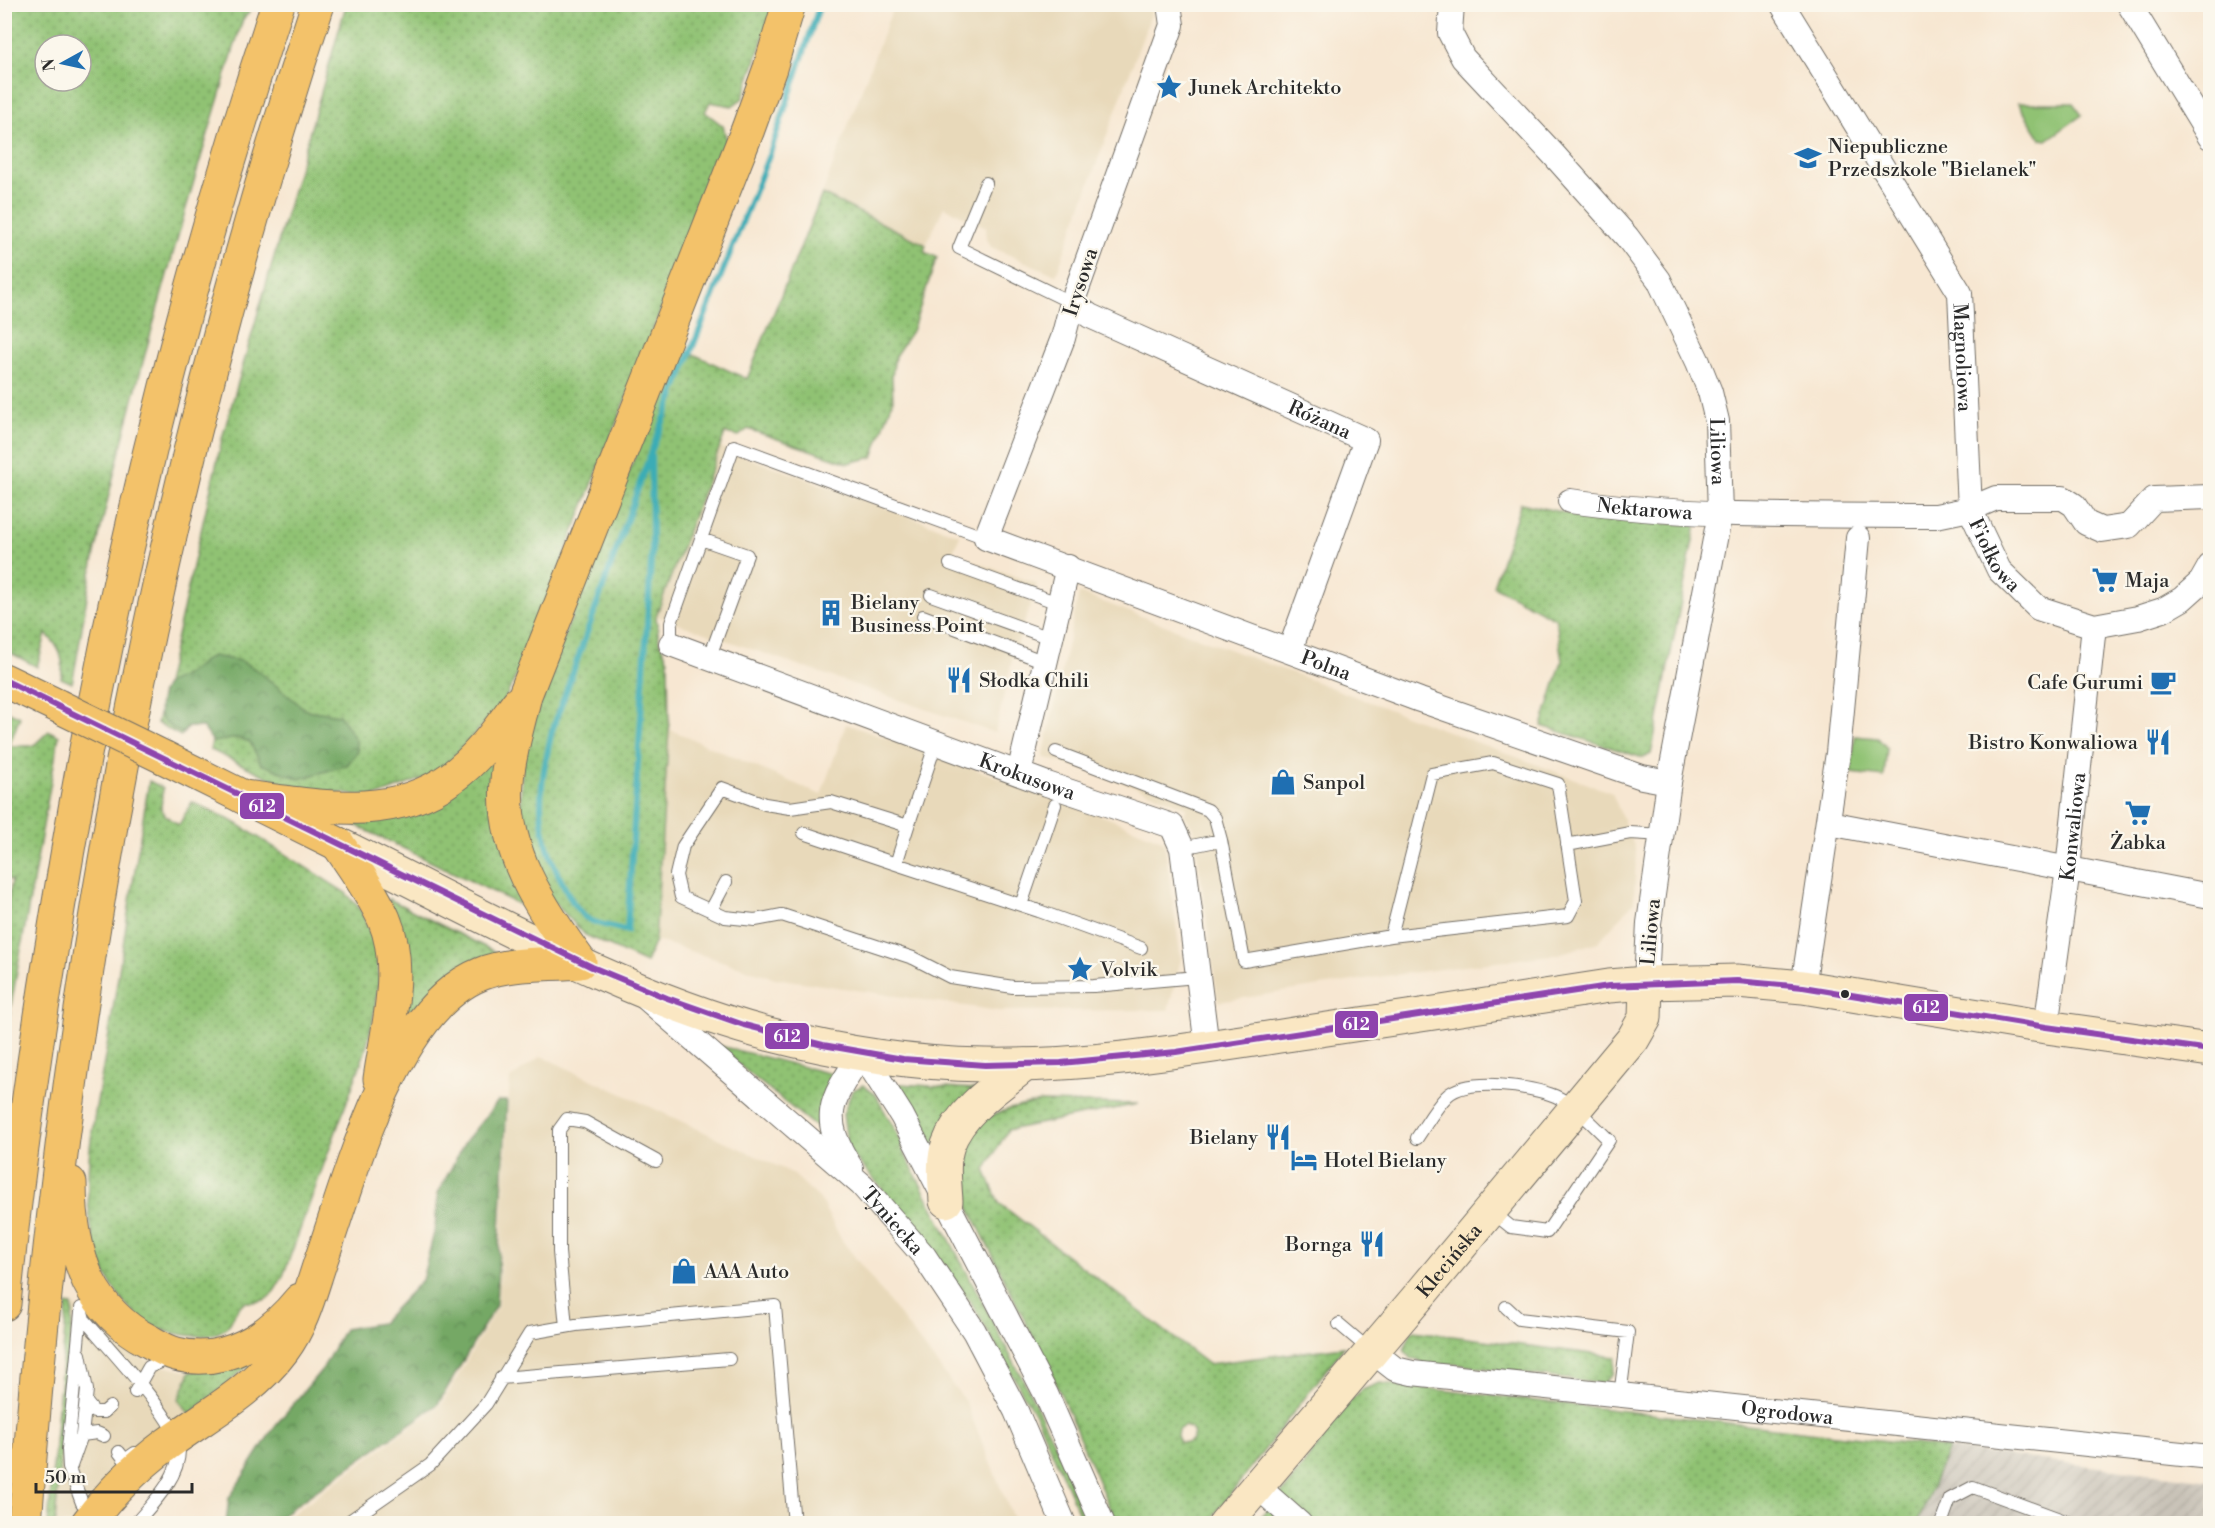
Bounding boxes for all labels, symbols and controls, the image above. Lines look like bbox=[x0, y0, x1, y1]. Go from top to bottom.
north arrow bbox=[33, 33, 93, 93]
text: N bbox=[38, 57, 60, 73]
place icon: Junek Architekto bbox=[1154, 72, 1184, 102]
place label: Junek Architekto bbox=[1188, 76, 1341, 101]
place label: Niepubliczne Przedszkole "Bielanek" bbox=[1828, 135, 2036, 183]
school or university icon: Niepubliczne Przedszkole "Bielanek" bbox=[1793, 143, 1823, 173]
street label: Irysowa bbox=[1059, 244, 1104, 320]
street label: Magnoliowa bbox=[1946, 303, 1977, 413]
street label: Różana bbox=[1284, 395, 1355, 446]
street label: Liliowa bbox=[1703, 417, 1730, 486]
street label: Nektarowa bbox=[1595, 494, 1694, 526]
street label: Fiołkowa bbox=[1962, 515, 2026, 599]
supermarket icon: Maja bbox=[2090, 565, 2120, 595]
place label: Maja bbox=[2125, 569, 2170, 594]
place label: Bielany Business Point bbox=[850, 591, 985, 639]
building icon: Bielany Business Point bbox=[816, 598, 846, 628]
street label: Polna bbox=[1297, 646, 1355, 687]
restaurant icon: Słodka Chili bbox=[944, 665, 974, 695]
cafe icon: Cafe Gurumi bbox=[2148, 667, 2178, 697]
place label: Słodka Chili bbox=[979, 669, 1089, 694]
place label: Cafe Gurumi bbox=[2027, 671, 2143, 696]
restaurant icon: Bistro Konwaliowa bbox=[2143, 727, 2173, 757]
place label: Bistro Konwaliowa bbox=[1968, 731, 2139, 756]
street label: Krokusowa bbox=[975, 749, 1079, 807]
shop icon: Sanpol bbox=[1268, 767, 1298, 797]
street label: Konwaliowa bbox=[2055, 770, 2092, 883]
place label: Sanpol bbox=[1303, 771, 1365, 796]
line badge: 612 bbox=[239, 792, 285, 820]
text: 612 bbox=[248, 797, 276, 817]
supermarket icon: Żabka bbox=[2123, 798, 2153, 828]
place label: Żabka bbox=[2110, 830, 2167, 856]
street label: Liliowa bbox=[1636, 897, 1667, 967]
place icon: Volvik bbox=[1065, 954, 1095, 984]
place label: Volvik bbox=[1099, 958, 1158, 983]
unlabelled marker bbox=[1839, 988, 1851, 1000]
line badge: 612 bbox=[1903, 993, 1949, 1022]
text: 612 bbox=[1912, 998, 1940, 1018]
line badge: 612 bbox=[1334, 1010, 1379, 1039]
text: 612 bbox=[1342, 1015, 1370, 1035]
line badge: 612 bbox=[764, 1022, 810, 1050]
text: 612 bbox=[773, 1027, 801, 1047]
restaurant icon: Bielany bbox=[1263, 1122, 1293, 1152]
place label: Bielany bbox=[1189, 1126, 1258, 1151]
hotel icon: Hotel Bielany bbox=[1289, 1145, 1319, 1175]
place label: Hotel Bielany bbox=[1324, 1149, 1447, 1174]
street label: Tyniecka bbox=[856, 1182, 929, 1261]
street label: Klecińska bbox=[1412, 1218, 1489, 1303]
restaurant icon: Bornga bbox=[1357, 1229, 1387, 1259]
place label: Bornga bbox=[1284, 1233, 1353, 1258]
shop icon: AAA Auto bbox=[669, 1256, 699, 1286]
place label: AAA Auto bbox=[703, 1260, 789, 1285]
street label: Ogrodowa bbox=[1740, 1397, 1835, 1431]
scale bar bbox=[36, 1456, 192, 1494]
text: 50 m bbox=[45, 1466, 87, 1489]

